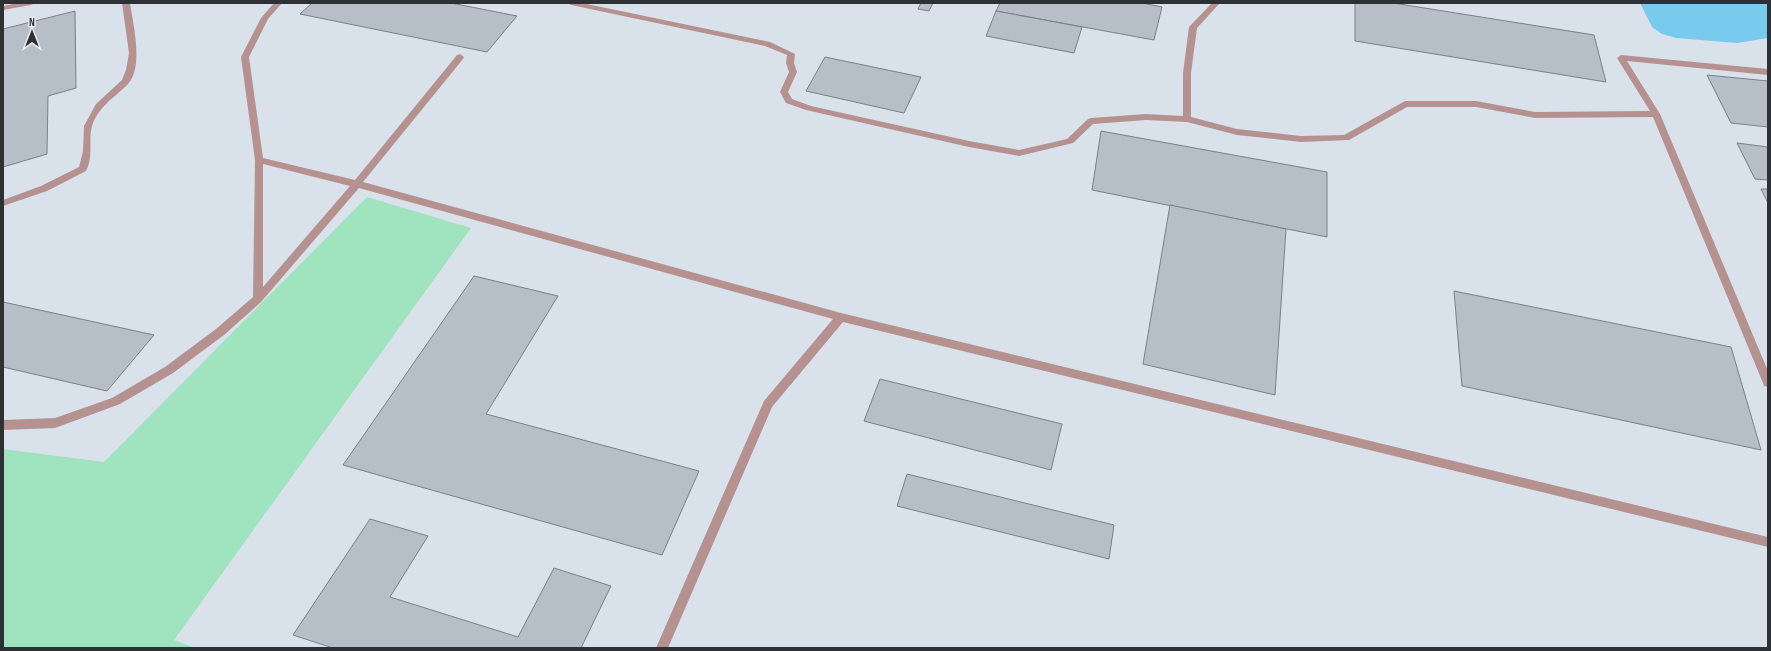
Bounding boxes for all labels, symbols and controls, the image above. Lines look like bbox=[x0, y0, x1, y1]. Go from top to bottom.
north arrow bbox=[12, 12, 52, 52]
text: N bbox=[29, 16, 35, 29]

